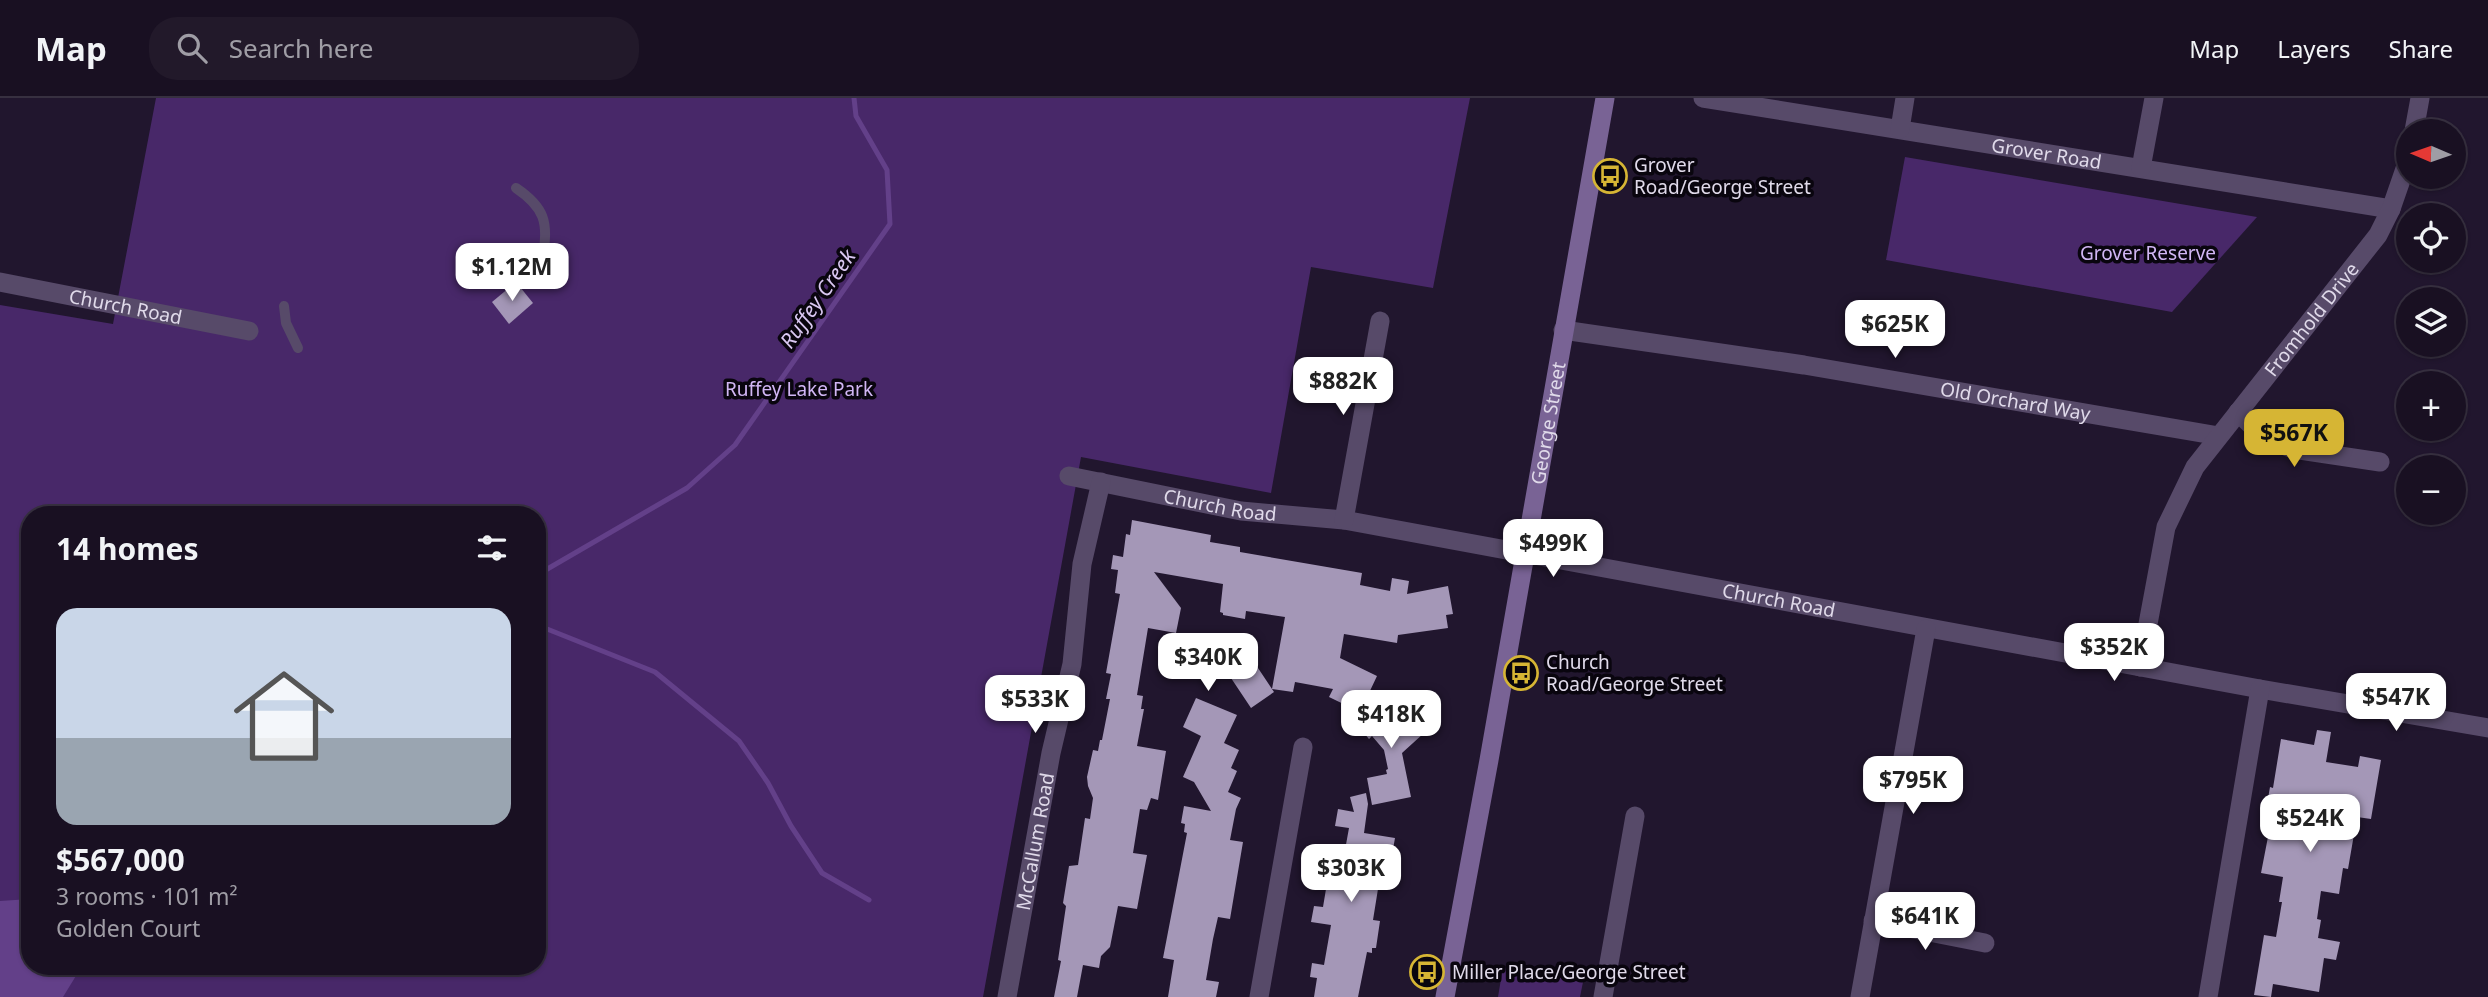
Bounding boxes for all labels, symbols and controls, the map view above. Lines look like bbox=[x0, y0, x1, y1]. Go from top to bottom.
search box bbox=[149, 17, 639, 80]
text: Map bbox=[35, 26, 107, 71]
icon: search bbox=[173, 29, 211, 67]
text: Search here bbox=[229, 30, 373, 66]
text: Map bbox=[2189, 32, 2239, 65]
text: Layers bbox=[2277, 32, 2351, 65]
text: Share bbox=[2389, 32, 2453, 65]
north arrow bbox=[2396, 119, 2466, 189]
map controls bbox=[2396, 119, 2466, 525]
street label: Grover Road bbox=[1990, 132, 2104, 175]
place label: Grover Road/George Street bbox=[1634, 152, 1811, 200]
bus stop icon: Grover Road/George Street bbox=[1591, 157, 1629, 195]
button: locate bbox=[2396, 203, 2466, 273]
park label: Grover Reserve bbox=[2080, 240, 2216, 266]
water label: Ruffey Creek bbox=[773, 242, 862, 353]
pin: $1.12M bbox=[455, 244, 569, 303]
text: $1.12M bbox=[472, 250, 552, 282]
street label: Fromhold Drive bbox=[2258, 257, 2364, 382]
street label: Church Road bbox=[67, 283, 184, 331]
button: layers bbox=[2396, 287, 2466, 357]
pin: $625K bbox=[1846, 300, 1944, 360]
text: $625K bbox=[1861, 307, 1929, 339]
pin: $882K bbox=[1294, 358, 1392, 417]
street label: George Street bbox=[1525, 360, 1572, 487]
text: $882K bbox=[1309, 364, 1377, 396]
button: + bbox=[2396, 371, 2466, 441]
park label: Ruffey Lake Park bbox=[725, 376, 873, 402]
street label: Old Orchard Way bbox=[1938, 376, 2093, 427]
pin: $567K bbox=[2245, 410, 2343, 469]
text: $567K bbox=[2260, 416, 2328, 448]
button: − bbox=[2396, 455, 2466, 525]
street label: Church Road bbox=[1161, 483, 1278, 527]
pin: $499K bbox=[1504, 519, 1602, 579]
text: $499K bbox=[1519, 526, 1587, 558]
text: 14 homes bbox=[56, 528, 199, 569]
icon: filters bbox=[473, 529, 511, 567]
street label: Church Road bbox=[1720, 577, 1837, 623]
pin: $352K bbox=[2065, 624, 2163, 683]
text: $352K bbox=[2080, 630, 2148, 662]
pin: $340K bbox=[1159, 634, 1257, 693]
text: $340K bbox=[1174, 640, 1242, 672]
place label: Church Road/George Street bbox=[1546, 649, 1723, 697]
icon: home bbox=[221, 653, 347, 779]
bus stop icon: Church Road/George Street bbox=[1502, 654, 1540, 692]
pin: $547K bbox=[2347, 674, 2445, 733]
pin: $533K bbox=[986, 676, 1084, 735]
text: $547K bbox=[2362, 680, 2430, 712]
text: $533K bbox=[1001, 682, 1069, 714]
pin: $418K bbox=[1342, 690, 1440, 750]
text: $418K bbox=[1357, 697, 1425, 729]
pin: $795K bbox=[1864, 756, 1962, 816]
text: $795K bbox=[1879, 763, 1947, 795]
street label: McCallum Road bbox=[1010, 771, 1060, 912]
pin: $524K bbox=[2261, 794, 2359, 854]
text: $524K bbox=[2276, 801, 2344, 833]
text: $567,000 bbox=[56, 839, 185, 880]
pin: $303K bbox=[1302, 844, 1400, 904]
text: $303K bbox=[1317, 851, 1385, 883]
text: 3 rooms · 101 m² bbox=[56, 880, 238, 912]
pin: $641K bbox=[1876, 892, 1974, 952]
text: $641K bbox=[1891, 899, 1959, 931]
text: Golden Court bbox=[56, 912, 200, 944]
bus stop icon: Miller Place/George Street bbox=[1408, 953, 1446, 991]
place label: Miller Place/George Street bbox=[1452, 959, 1686, 985]

